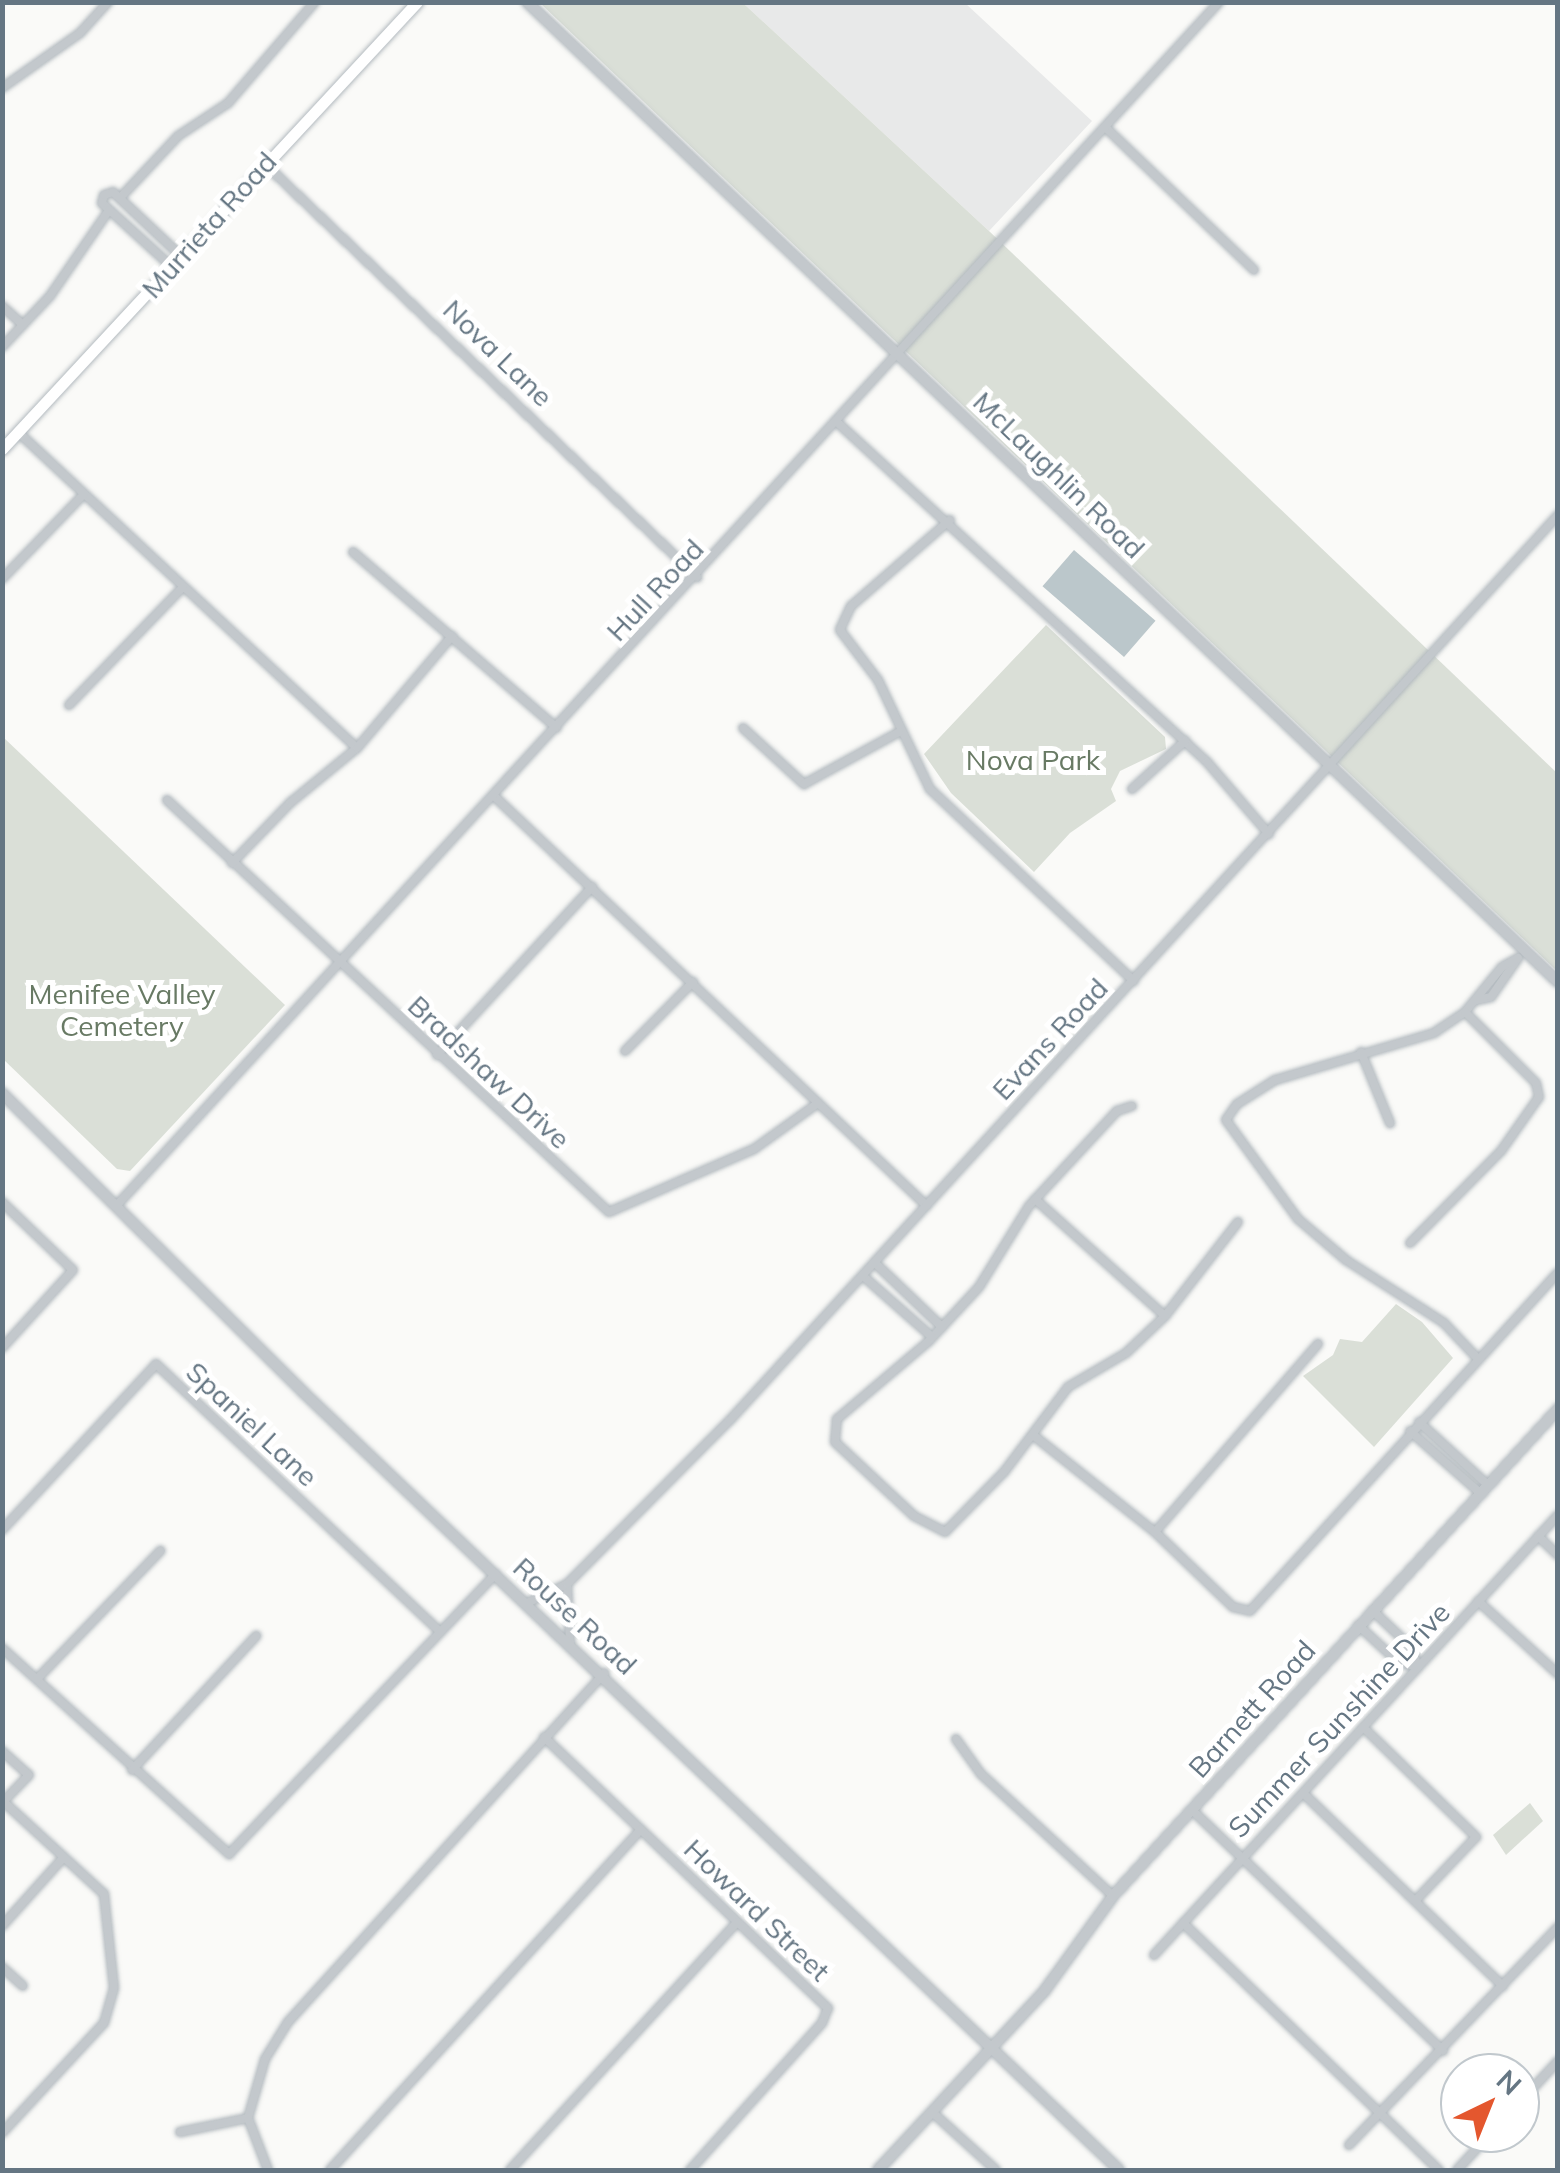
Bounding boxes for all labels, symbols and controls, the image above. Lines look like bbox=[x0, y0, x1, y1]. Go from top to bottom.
street label: Murrieta Road bbox=[135, 145, 283, 305]
street label: Nova Lane bbox=[436, 293, 560, 413]
street label: McLaughlin Road bbox=[966, 385, 1152, 565]
street label: Hull Road bbox=[599, 532, 711, 648]
park label: Nova Park bbox=[966, 743, 1100, 777]
street label: Evans Road bbox=[985, 971, 1115, 1107]
park label: Menifee Valley Cemetery bbox=[28, 977, 216, 1043]
street label: Bradshaw Drive bbox=[401, 988, 577, 1156]
street label: Spaniel Lane bbox=[179, 1355, 325, 1493]
street label: Rouse Road bbox=[506, 1550, 644, 1682]
street label: Summer Sunshine Drive bbox=[1221, 1596, 1457, 1844]
street label: Barnett Road bbox=[1182, 1634, 1322, 1784]
street label: Howard Street bbox=[677, 1832, 837, 1988]
north arrow bbox=[1440, 2053, 1540, 2153]
text: N bbox=[1490, 2062, 1529, 2102]

